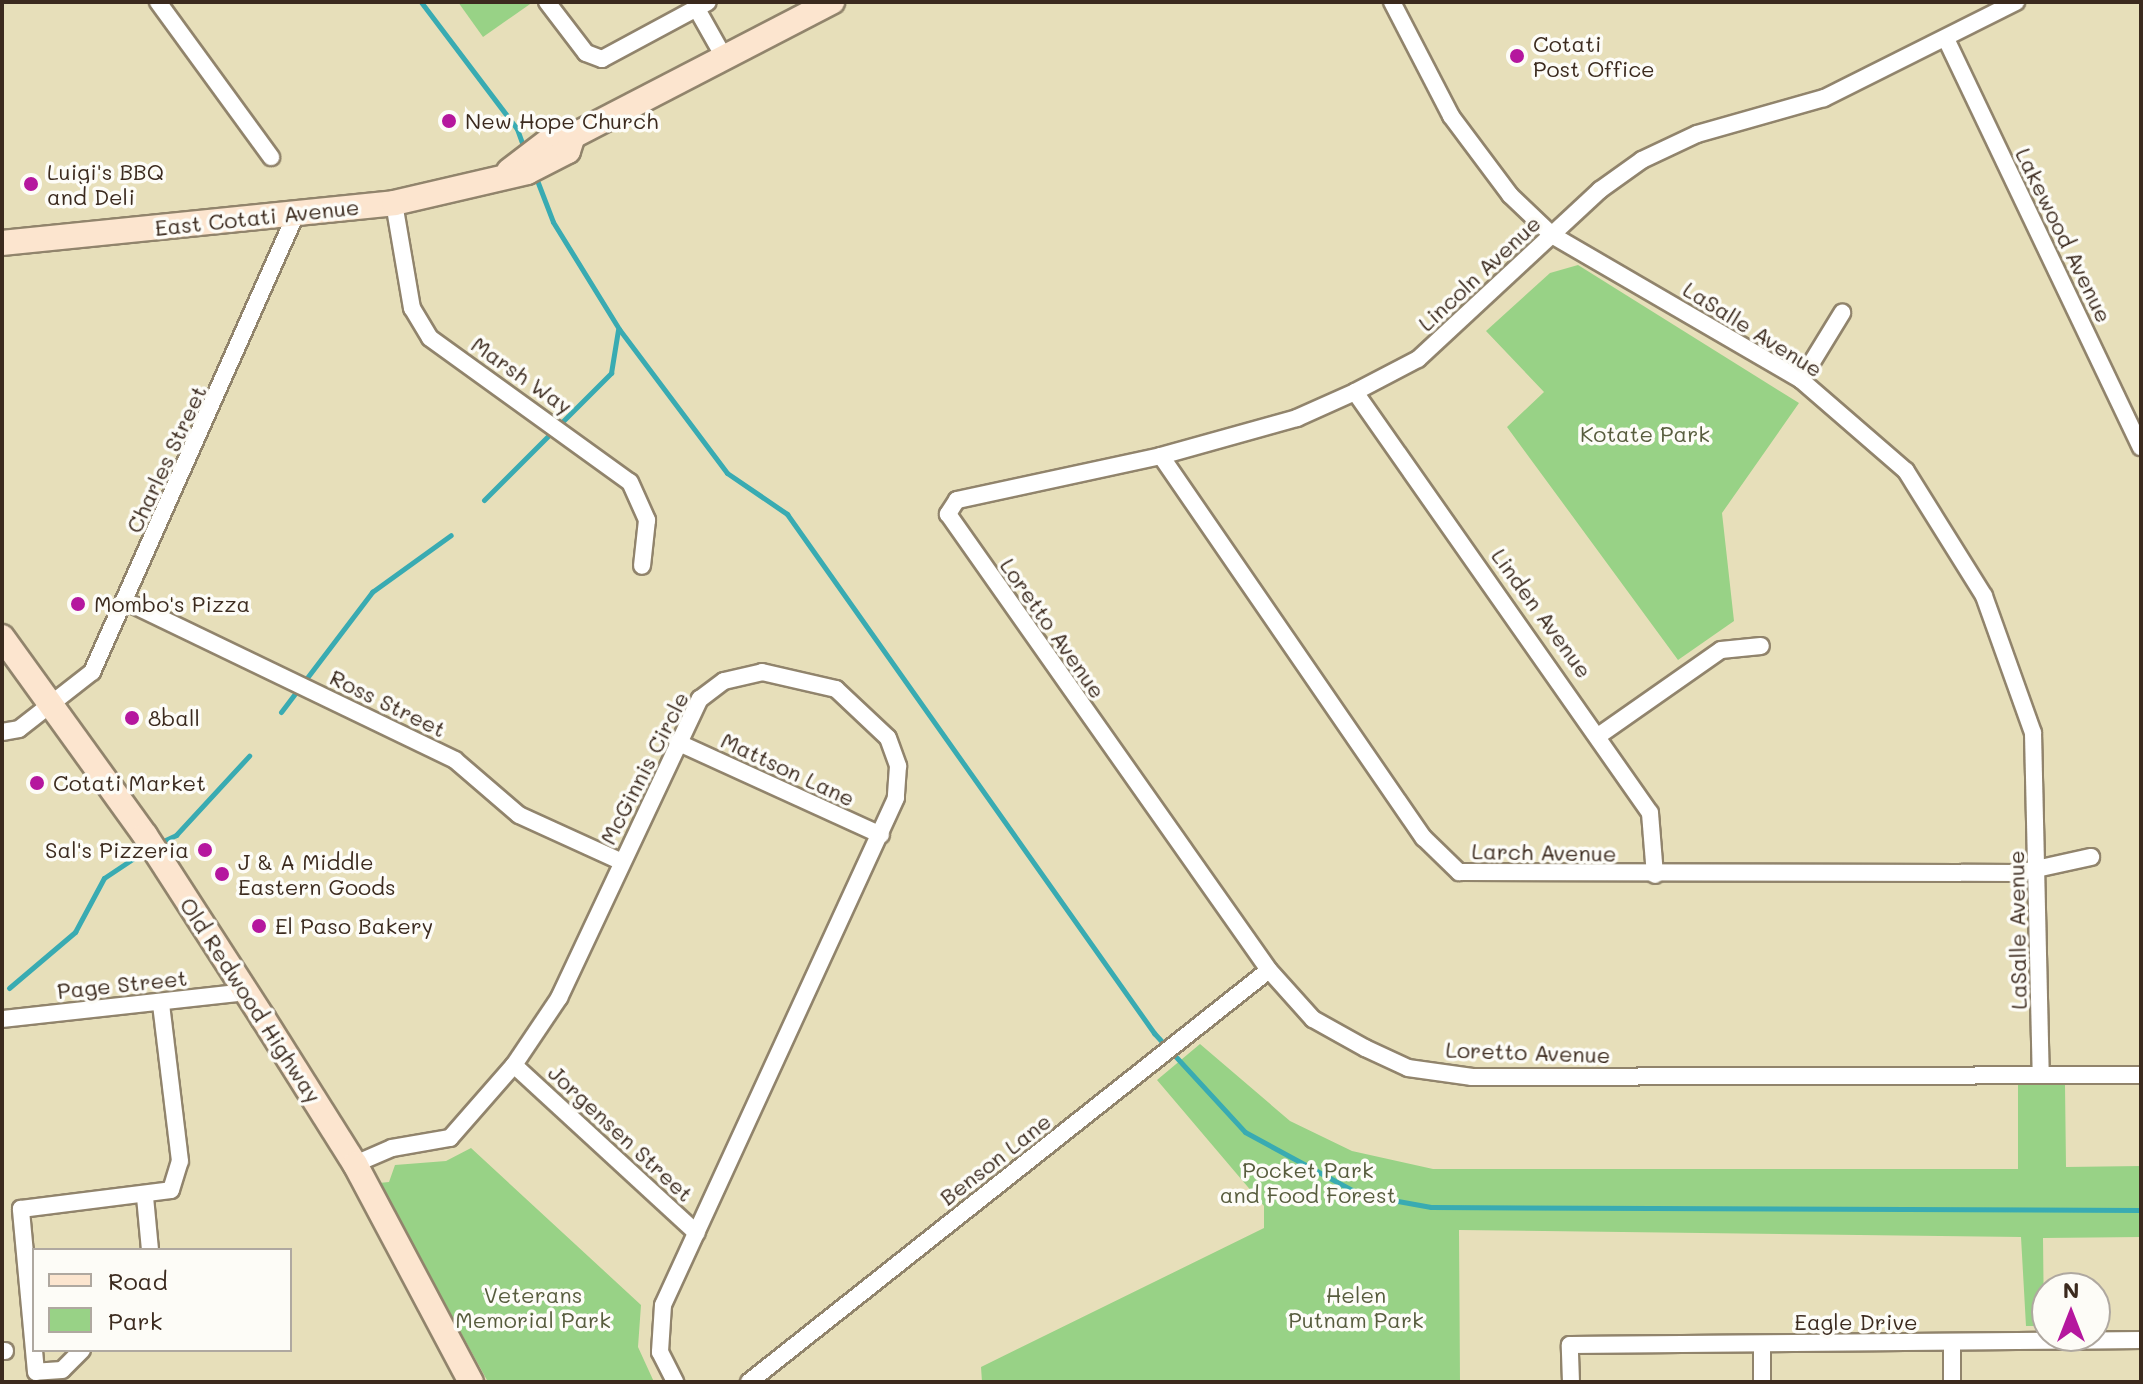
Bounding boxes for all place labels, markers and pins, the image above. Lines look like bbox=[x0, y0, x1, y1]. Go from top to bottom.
place label: Cotati Post Office bbox=[1533, 30, 1655, 82]
marker: Cotati Post Office bbox=[1508, 47, 1526, 65]
place label: New Hope Church bbox=[465, 108, 658, 134]
marker: New Hope Church bbox=[440, 112, 458, 130]
place label: Luigi's BBQ and Deli bbox=[47, 158, 164, 210]
marker: Luigi's BBQ and Deli bbox=[22, 175, 40, 193]
place label: Mombo's Pizza bbox=[94, 591, 250, 617]
marker: Mombo's Pizza bbox=[69, 595, 87, 613]
place label: 8ball bbox=[148, 705, 200, 731]
marker: 8ball bbox=[123, 709, 141, 727]
place label: Cotati Market bbox=[53, 770, 206, 796]
marker: Cotati Market bbox=[28, 774, 46, 792]
place label: Sal's Pizzeria bbox=[45, 837, 189, 863]
marker: Sal's Pizzeria bbox=[196, 841, 214, 859]
place label: J & A Middle Eastern Goods bbox=[238, 848, 396, 900]
marker: J & A Middle Eastern Goods bbox=[213, 865, 231, 883]
place label: El Paso Bakery bbox=[275, 913, 433, 939]
marker: El Paso Bakery bbox=[250, 917, 268, 935]

